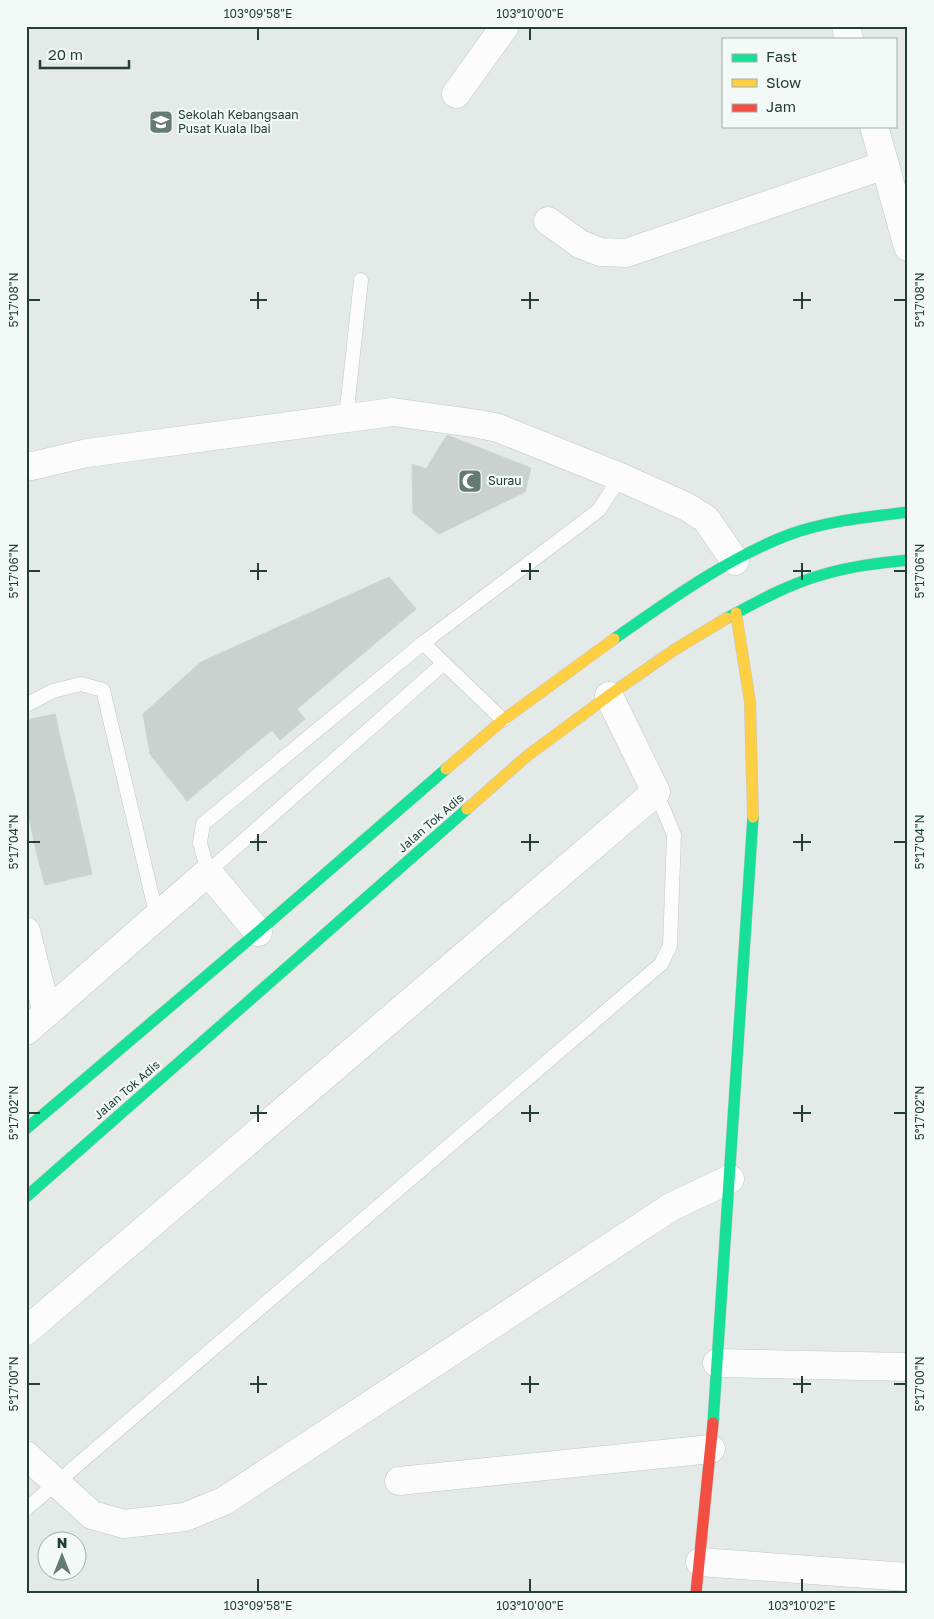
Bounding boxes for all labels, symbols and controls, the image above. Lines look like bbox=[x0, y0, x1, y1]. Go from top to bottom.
text: 103°09'58"E bbox=[224, 6, 292, 21]
text: 103°10'00"E bbox=[496, 6, 564, 21]
scale bar bbox=[40, 38, 129, 70]
legend bbox=[722, 38, 896, 128]
text: 20 m bbox=[48, 45, 83, 63]
text: Fast bbox=[766, 47, 797, 65]
text: Slow bbox=[766, 73, 801, 91]
text: Jam bbox=[766, 97, 796, 115]
place label: Sekolah Kebangsaan Pusat Kuala Ibai bbox=[178, 107, 299, 136]
school or university icon: Sekolah Kebangsaan Pusat Kuala Ibai bbox=[148, 109, 174, 135]
text: 5°17'08"N bbox=[6, 272, 21, 328]
text: 5°17'08"N bbox=[912, 272, 927, 328]
mosque icon: Surau bbox=[457, 468, 483, 494]
place label: Surau bbox=[488, 473, 522, 488]
text: 5°17'06"N bbox=[6, 544, 21, 598]
text: 5°17'06"N bbox=[912, 544, 927, 598]
street label: Jalan Tok Adis bbox=[395, 790, 467, 855]
text: 5°17'04"N bbox=[6, 814, 21, 870]
text: 5°17'04"N bbox=[912, 814, 927, 870]
street label: Jalan Tok Adis bbox=[91, 1057, 163, 1122]
text: 5°17'02"N bbox=[6, 1086, 21, 1140]
text: 5°17'02"N bbox=[912, 1086, 927, 1140]
text: 5°17'00"N bbox=[6, 1356, 21, 1412]
text: 5°17'00"N bbox=[912, 1356, 927, 1412]
north arrow bbox=[38, 1532, 88, 1582]
text: N bbox=[57, 1534, 67, 1551]
text: 103°09'58"E bbox=[224, 1598, 292, 1613]
text: 103°10'00"E bbox=[496, 1598, 564, 1613]
text: 103°10'02"E bbox=[768, 1598, 836, 1613]

